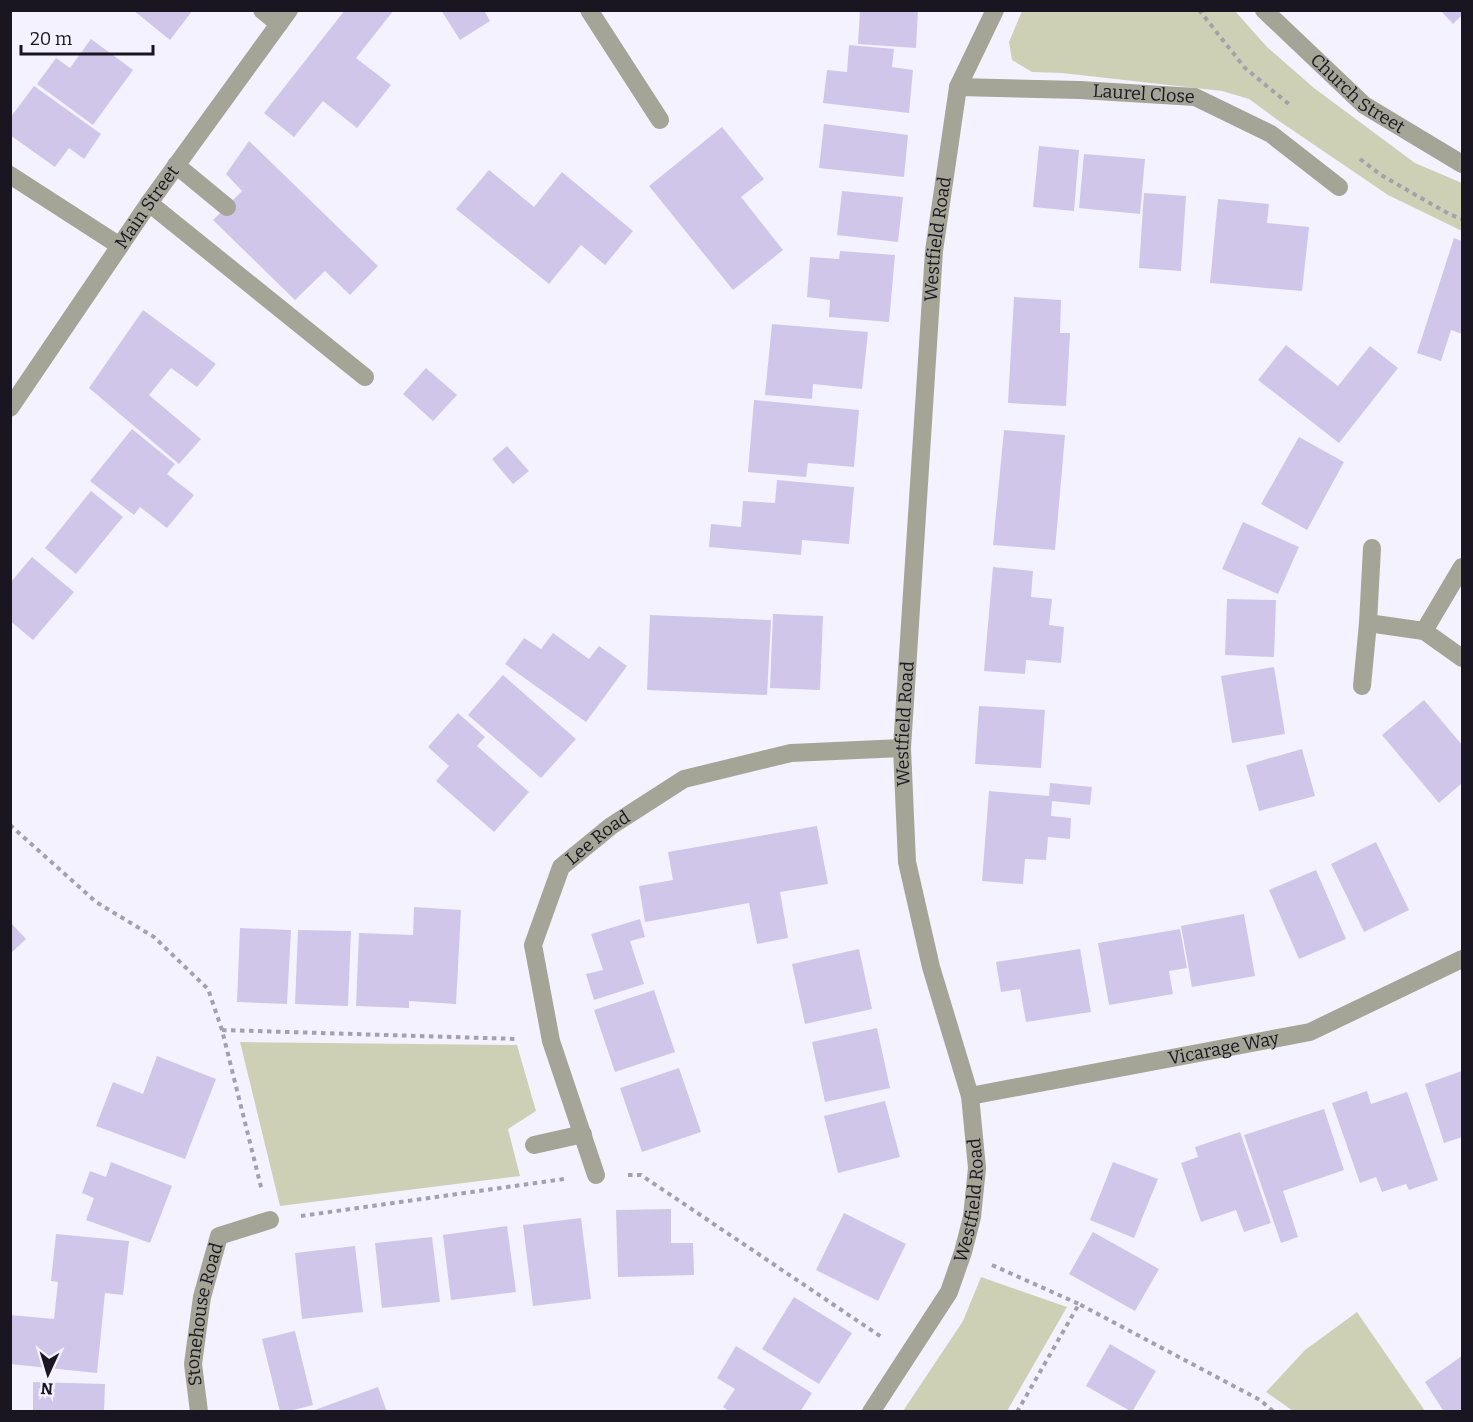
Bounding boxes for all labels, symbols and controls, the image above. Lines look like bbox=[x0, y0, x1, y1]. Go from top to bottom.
scale bar bbox=[21, 18, 153, 56]
text: 20 m bbox=[30, 28, 72, 50]
street label: Church Street bbox=[1306, 49, 1409, 138]
street label: Laurel Close bbox=[1092, 80, 1195, 108]
street label: Main Street bbox=[110, 161, 184, 253]
street label: Westfield Road bbox=[920, 175, 956, 302]
street label: Westfield Road bbox=[891, 660, 919, 787]
street label: Lee Road bbox=[561, 806, 634, 870]
street label: Vicarage Way bbox=[1166, 1027, 1281, 1069]
street label: Westfield Road bbox=[949, 1137, 988, 1265]
street label: Stonehouse Road bbox=[181, 1240, 228, 1387]
north arrow bbox=[18, 1344, 78, 1404]
text: N bbox=[40, 1379, 54, 1398]

